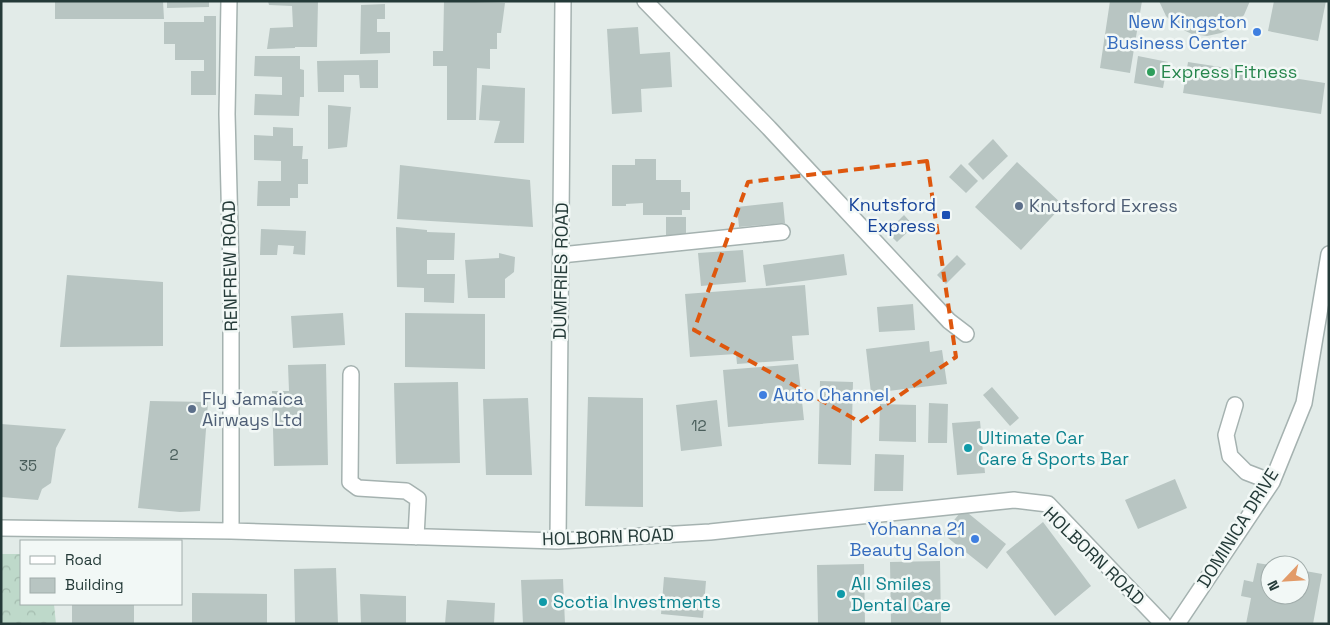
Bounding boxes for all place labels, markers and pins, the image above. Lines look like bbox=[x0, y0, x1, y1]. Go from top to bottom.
place label: New Kingston Business Center bbox=[1107, 10, 1247, 54]
marker: New Kingston Business Center bbox=[1251, 26, 1263, 38]
place label: Express Fitness bbox=[1161, 60, 1297, 83]
marker: Express Fitness bbox=[1145, 66, 1157, 78]
place label: Knutsford Express bbox=[849, 193, 936, 237]
place label: Knutsford Exress bbox=[1029, 194, 1178, 217]
marker: Knutsford Exress bbox=[1013, 200, 1025, 212]
marker: Knutsford Express bbox=[940, 209, 952, 221]
place label: Auto Channel bbox=[773, 383, 889, 406]
place label: Fly Jamaica Airways Ltd bbox=[202, 387, 304, 431]
marker: Auto Channel bbox=[757, 389, 769, 401]
marker: Fly Jamaica Airways Ltd bbox=[186, 403, 198, 415]
place label: Ultimate Car Care & Sports Bar bbox=[978, 426, 1129, 470]
marker: Ultimate Car Care & Sports Bar bbox=[962, 442, 974, 454]
place label: Yohanna 21 Beauty Salon bbox=[849, 517, 965, 561]
marker: Yohanna 21 Beauty Salon bbox=[969, 533, 981, 545]
place label: All Smiles Dental Care bbox=[851, 572, 951, 616]
marker: All Smiles Dental Care bbox=[835, 588, 847, 600]
place label: Scotia Investments bbox=[553, 590, 721, 613]
marker: Scotia Investments bbox=[537, 596, 549, 608]

